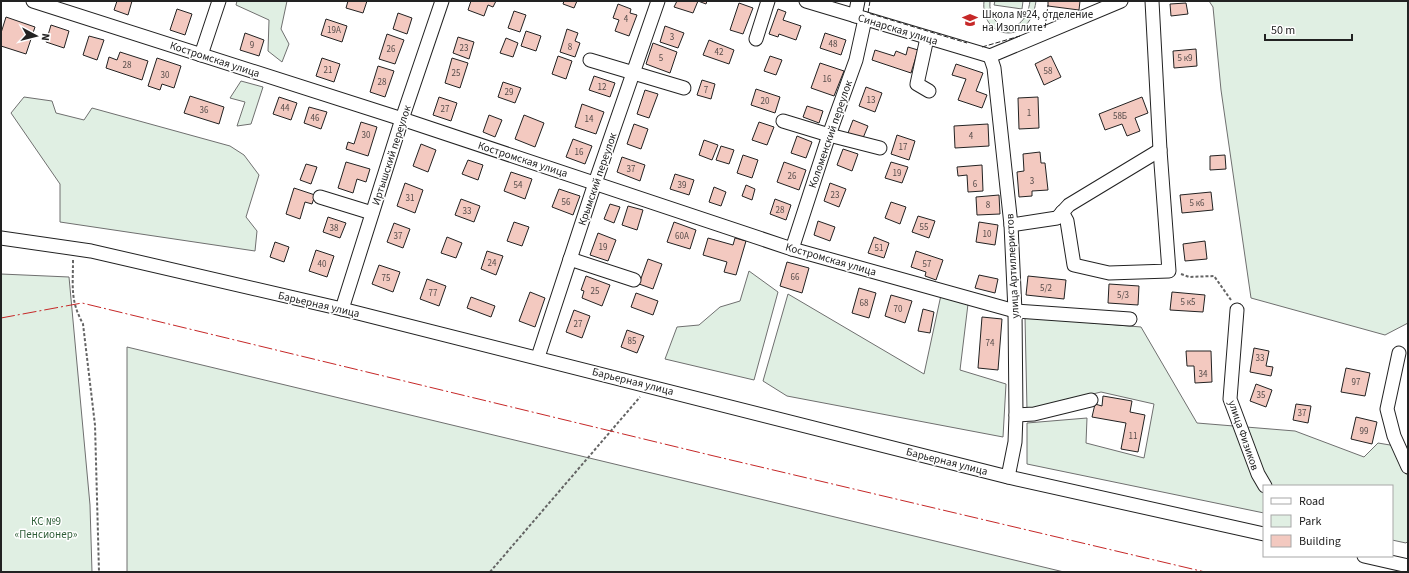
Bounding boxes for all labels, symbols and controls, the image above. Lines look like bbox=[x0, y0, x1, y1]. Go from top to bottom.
place label: Школа №24, отделение на Изоплите bbox=[982, 7, 1094, 35]
street label: Синарская улица bbox=[856, 10, 940, 49]
school or university icon: Школа №24, отделение на Изоплите bbox=[961, 11, 979, 29]
house number: 4 bbox=[624, 13, 629, 26]
north arrow bbox=[16, 16, 56, 56]
scale bar bbox=[1265, 16, 1352, 42]
text: 50 m bbox=[1271, 22, 1295, 39]
house number: 19А bbox=[327, 24, 341, 37]
house number: 3 bbox=[670, 31, 675, 44]
text: N bbox=[38, 33, 53, 42]
street label: Костромская улица bbox=[168, 38, 262, 81]
house number: 48 bbox=[829, 38, 838, 51]
house number: 9 bbox=[250, 39, 255, 52]
house number: 8 bbox=[568, 41, 573, 54]
house number: 23 bbox=[460, 42, 469, 55]
house number: 26 bbox=[387, 43, 396, 56]
house number: 42 bbox=[715, 46, 724, 59]
house number: 5 bbox=[659, 52, 664, 65]
house number: 5 к9 bbox=[1177, 52, 1193, 65]
house number: 28 bbox=[123, 59, 132, 72]
house number: 21 bbox=[324, 64, 332, 77]
house number: 58 bbox=[1044, 65, 1053, 78]
house number: 25 bbox=[452, 67, 461, 80]
house number: 30 bbox=[161, 69, 170, 82]
house number: 16 bbox=[823, 73, 832, 86]
house number: 28 bbox=[378, 76, 387, 89]
street label: Коломенский переулок bbox=[805, 78, 856, 190]
house number: 12 bbox=[598, 81, 607, 94]
house number: 7 bbox=[704, 84, 709, 97]
house number: 29 bbox=[505, 86, 514, 99]
house number: 13 bbox=[867, 94, 876, 107]
house number: 20 bbox=[761, 95, 770, 108]
house number: 44 bbox=[281, 102, 290, 115]
street label: Иртышский переулок bbox=[368, 103, 415, 207]
house number: 27 bbox=[441, 103, 450, 116]
house number: 36 bbox=[200, 104, 209, 117]
house number: 1 bbox=[1027, 107, 1031, 120]
house number: 58Б bbox=[1113, 110, 1127, 123]
house number: 46 bbox=[311, 112, 320, 125]
house number: 14 bbox=[585, 113, 594, 126]
house number: 30 bbox=[362, 129, 371, 142]
street label: Крымский переулок bbox=[575, 130, 621, 228]
house number: 4 bbox=[969, 130, 974, 143]
street label: Костромская улица bbox=[476, 138, 570, 181]
house number: 17 bbox=[899, 141, 908, 154]
house number: 16 bbox=[575, 146, 584, 159]
house number: 37 bbox=[627, 163, 636, 176]
house number: 19 bbox=[893, 167, 902, 180]
house number: 26 bbox=[788, 170, 797, 183]
house number: 3 bbox=[1030, 175, 1035, 188]
house number: 6 bbox=[973, 178, 978, 191]
house number: 54 bbox=[514, 179, 523, 192]
house number: 39 bbox=[678, 179, 687, 192]
house number: 23 bbox=[831, 189, 840, 202]
house number: 31 bbox=[406, 192, 414, 205]
house number: 56 bbox=[562, 196, 571, 209]
house number: 5 к6 bbox=[1189, 197, 1205, 210]
house number: 8 bbox=[986, 199, 991, 212]
house number: 28 bbox=[776, 204, 785, 217]
house number: 33 bbox=[463, 205, 472, 218]
street label: улица Артиллеристов bbox=[1002, 213, 1023, 319]
house number: 55 bbox=[920, 221, 929, 234]
house number: 38 bbox=[330, 222, 339, 235]
house number: 10 bbox=[983, 228, 992, 241]
house number: 37 bbox=[394, 230, 403, 243]
house number: 60А bbox=[675, 230, 689, 243]
street label: Костромская улица bbox=[784, 239, 878, 280]
house number: 19 bbox=[599, 241, 608, 254]
house number: 51 bbox=[875, 242, 883, 255]
house number: 24 bbox=[488, 257, 497, 270]
house number: 40 bbox=[318, 258, 327, 271]
house number: 57 bbox=[923, 258, 932, 271]
house number: 66 bbox=[791, 271, 800, 284]
house number: 75 bbox=[382, 272, 391, 285]
house number: 5/2 bbox=[1040, 282, 1053, 295]
house number: 25 bbox=[591, 285, 600, 298]
house number: 77 bbox=[429, 287, 438, 300]
street label: Барьерная улица bbox=[277, 288, 361, 321]
house number: 5/3 bbox=[1117, 289, 1130, 302]
house number: 5 к5 bbox=[1180, 296, 1196, 309]
house number: 68 bbox=[860, 297, 869, 310]
house number: 70 bbox=[894, 303, 903, 316]
house number: 27 bbox=[574, 318, 583, 331]
house number: 85 bbox=[628, 335, 637, 348]
house number: 74 bbox=[986, 337, 995, 350]
house number: 33 bbox=[1256, 352, 1265, 365]
street label: Барьерная улица bbox=[591, 364, 675, 399]
house number: 34 bbox=[1199, 368, 1208, 381]
house number: 97 bbox=[1352, 376, 1361, 389]
house number: 35 bbox=[1257, 389, 1266, 402]
street label: улица Физиков bbox=[1224, 398, 1263, 473]
house number: 37 bbox=[1298, 407, 1307, 420]
house number: 99 bbox=[1360, 425, 1369, 438]
house number: 11 bbox=[1129, 430, 1137, 443]
street label: Барьерная улица bbox=[905, 444, 989, 479]
legend bbox=[1263, 485, 1393, 557]
text: Road bbox=[1299, 493, 1325, 510]
text: Park bbox=[1299, 513, 1321, 530]
park label: КС №9 «Пенсионер» bbox=[14, 514, 78, 542]
text: Building bbox=[1299, 533, 1341, 550]

